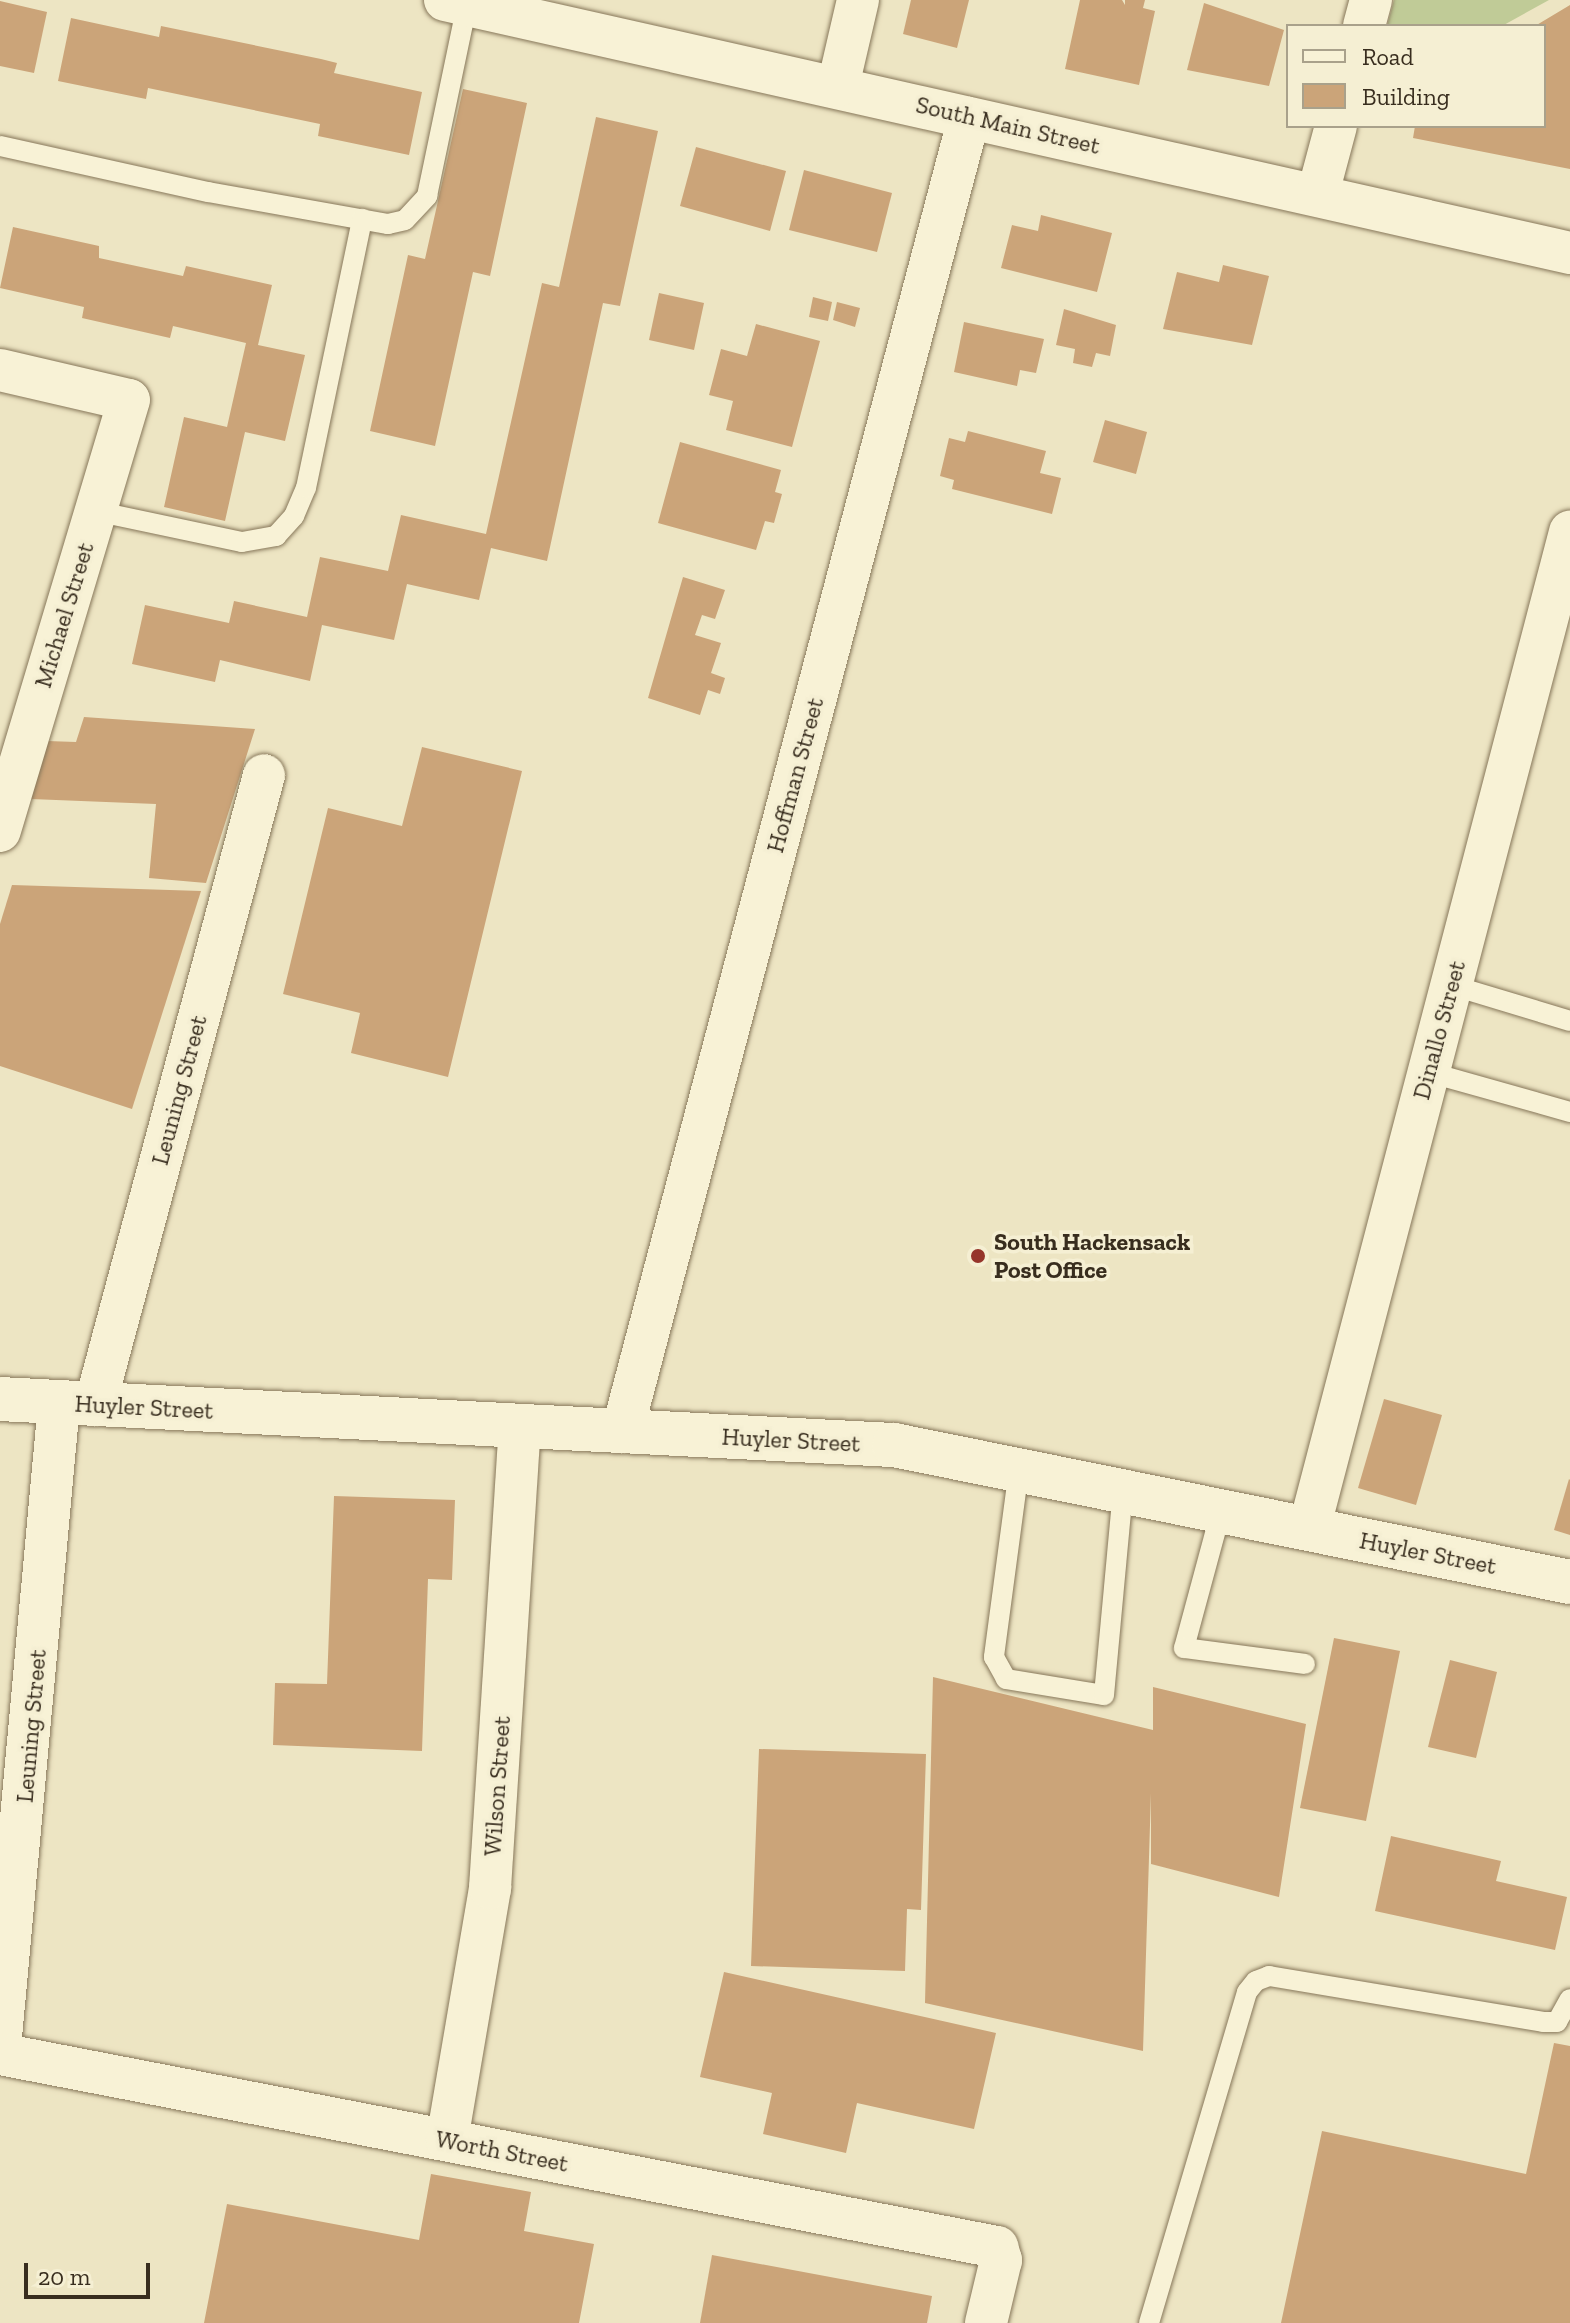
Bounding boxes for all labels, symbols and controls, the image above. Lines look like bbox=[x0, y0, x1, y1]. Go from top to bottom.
legend bbox=[1286, 24, 1546, 128]
text: Road bbox=[1362, 42, 1414, 71]
text: Building bbox=[1362, 82, 1450, 111]
street label: South Main Street bbox=[913, 90, 1103, 160]
street label: Michael Street bbox=[28, 539, 100, 691]
street label: Hoffman Street bbox=[760, 694, 830, 856]
street label: Dinallo Street bbox=[1407, 957, 1471, 1103]
street label: Leuning Street bbox=[145, 1012, 213, 1168]
place label: South Hackensack Post Office bbox=[994, 1228, 1190, 1284]
marker: South Hackensack Post Office bbox=[969, 1247, 987, 1265]
street label: Huyler Street bbox=[74, 1389, 214, 1425]
street label: Huyler Street bbox=[721, 1422, 861, 1458]
street label: Huyler Street bbox=[1357, 1526, 1499, 1580]
street label: Leuning Street bbox=[10, 1648, 52, 1804]
street label: Wilson Street bbox=[478, 1715, 516, 1857]
street label: Worth Street bbox=[433, 2124, 571, 2178]
scale bar bbox=[28, 2247, 154, 2297]
text: 20 m bbox=[38, 2262, 90, 2291]

